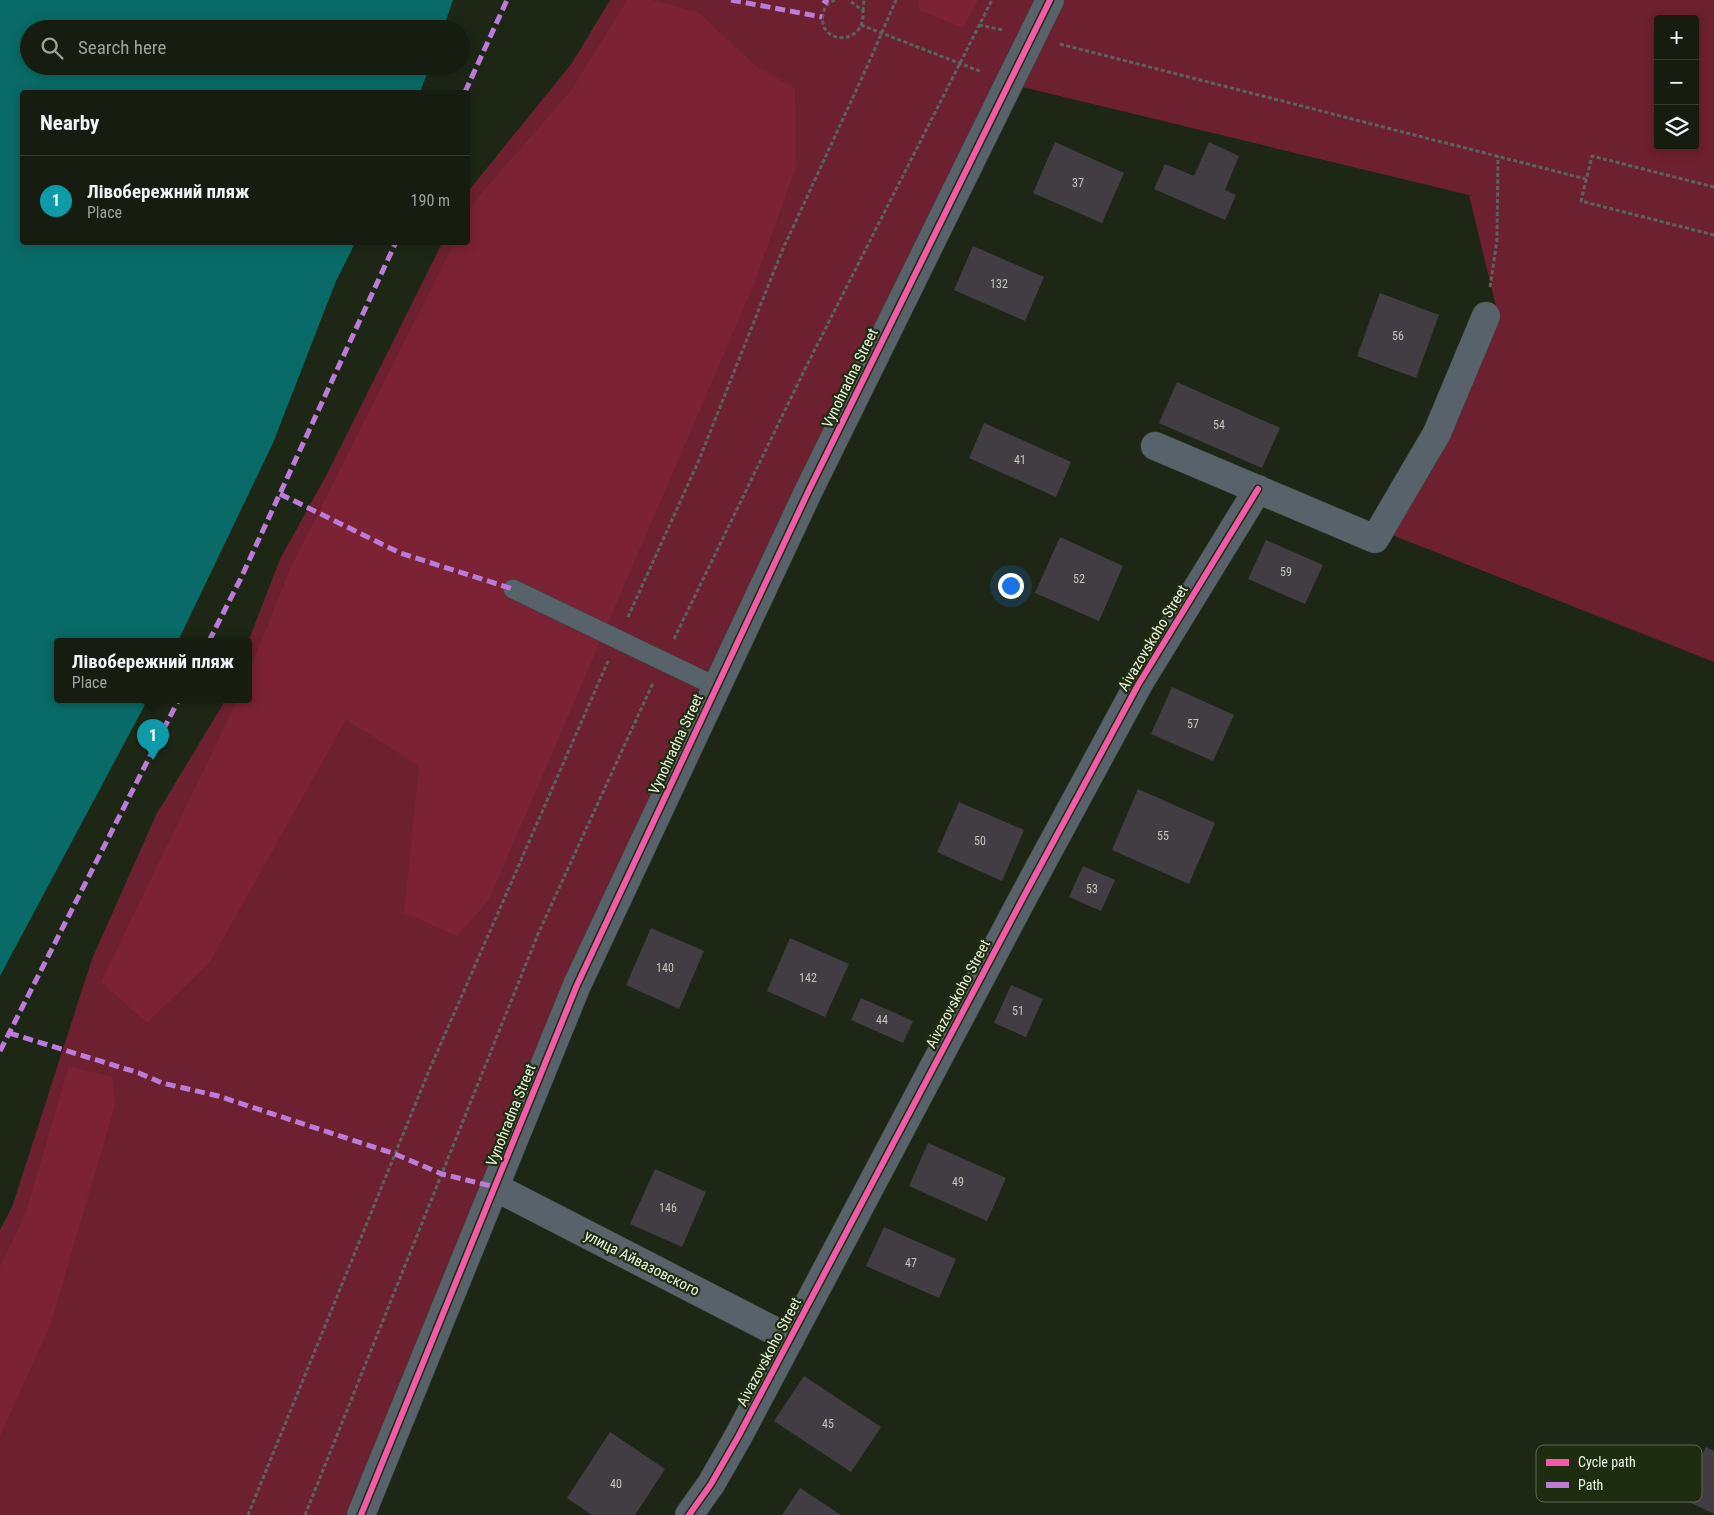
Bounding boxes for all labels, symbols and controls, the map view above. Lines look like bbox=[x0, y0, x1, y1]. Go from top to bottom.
map controls bbox=[1654, 15, 1699, 150]
button: + bbox=[1654, 15, 1699, 60]
search box bbox=[20, 20, 470, 75]
icon: search bbox=[38, 34, 66, 62]
text: Search here bbox=[78, 36, 166, 59]
button: − bbox=[1654, 60, 1699, 105]
button: layers bbox=[1654, 105, 1699, 150]
text: Nearby bbox=[40, 111, 99, 135]
house number: 37 bbox=[1072, 176, 1084, 190]
text: Лівобережний пляж bbox=[87, 180, 249, 203]
text: 1 bbox=[52, 191, 60, 210]
text: 190 m bbox=[411, 191, 450, 210]
text: Place bbox=[87, 203, 122, 222]
house number: 132 bbox=[990, 277, 1008, 291]
street label: Vynohradna Street bbox=[818, 325, 882, 431]
house number: 56 bbox=[1392, 329, 1404, 343]
house number: 54 bbox=[1213, 418, 1225, 432]
house number: 41 bbox=[1014, 453, 1026, 467]
house number: 59 bbox=[1280, 565, 1292, 579]
house number: 52 bbox=[1073, 572, 1085, 586]
your location bbox=[998, 573, 1024, 599]
street label: Aivazovskoho Street bbox=[1114, 582, 1192, 694]
popup bbox=[54, 638, 252, 703]
text: Лівобережний пляж bbox=[72, 650, 234, 673]
text: Place bbox=[72, 673, 107, 692]
street label: Vynohradna Street bbox=[645, 691, 707, 797]
house number: 57 bbox=[1187, 717, 1199, 731]
pin: 1 bbox=[137, 719, 169, 760]
house number: 55 bbox=[1157, 829, 1169, 843]
house number: 50 bbox=[974, 834, 986, 848]
house number: 53 bbox=[1086, 882, 1098, 896]
street label: Aivazovskoho Street bbox=[922, 937, 994, 1051]
house number: 140 bbox=[656, 961, 674, 975]
house number: 142 bbox=[799, 971, 817, 985]
house number: 51 bbox=[1012, 1004, 1024, 1018]
house number: 44 bbox=[876, 1013, 888, 1027]
street label: Vynohradna Street bbox=[482, 1061, 540, 1169]
house number: 49 bbox=[952, 1175, 964, 1189]
house number: 146 bbox=[659, 1201, 677, 1215]
street label: улица Айвазовского bbox=[581, 1226, 703, 1300]
house number: 47 bbox=[905, 1256, 917, 1270]
street label: Aivazovskoho Street bbox=[733, 1295, 805, 1409]
house number: 45 bbox=[822, 1417, 834, 1431]
legend bbox=[1536, 1445, 1702, 1502]
text: Cycle path bbox=[1578, 1454, 1636, 1470]
house number: 40 bbox=[610, 1477, 622, 1491]
text: Path bbox=[1578, 1477, 1603, 1493]

